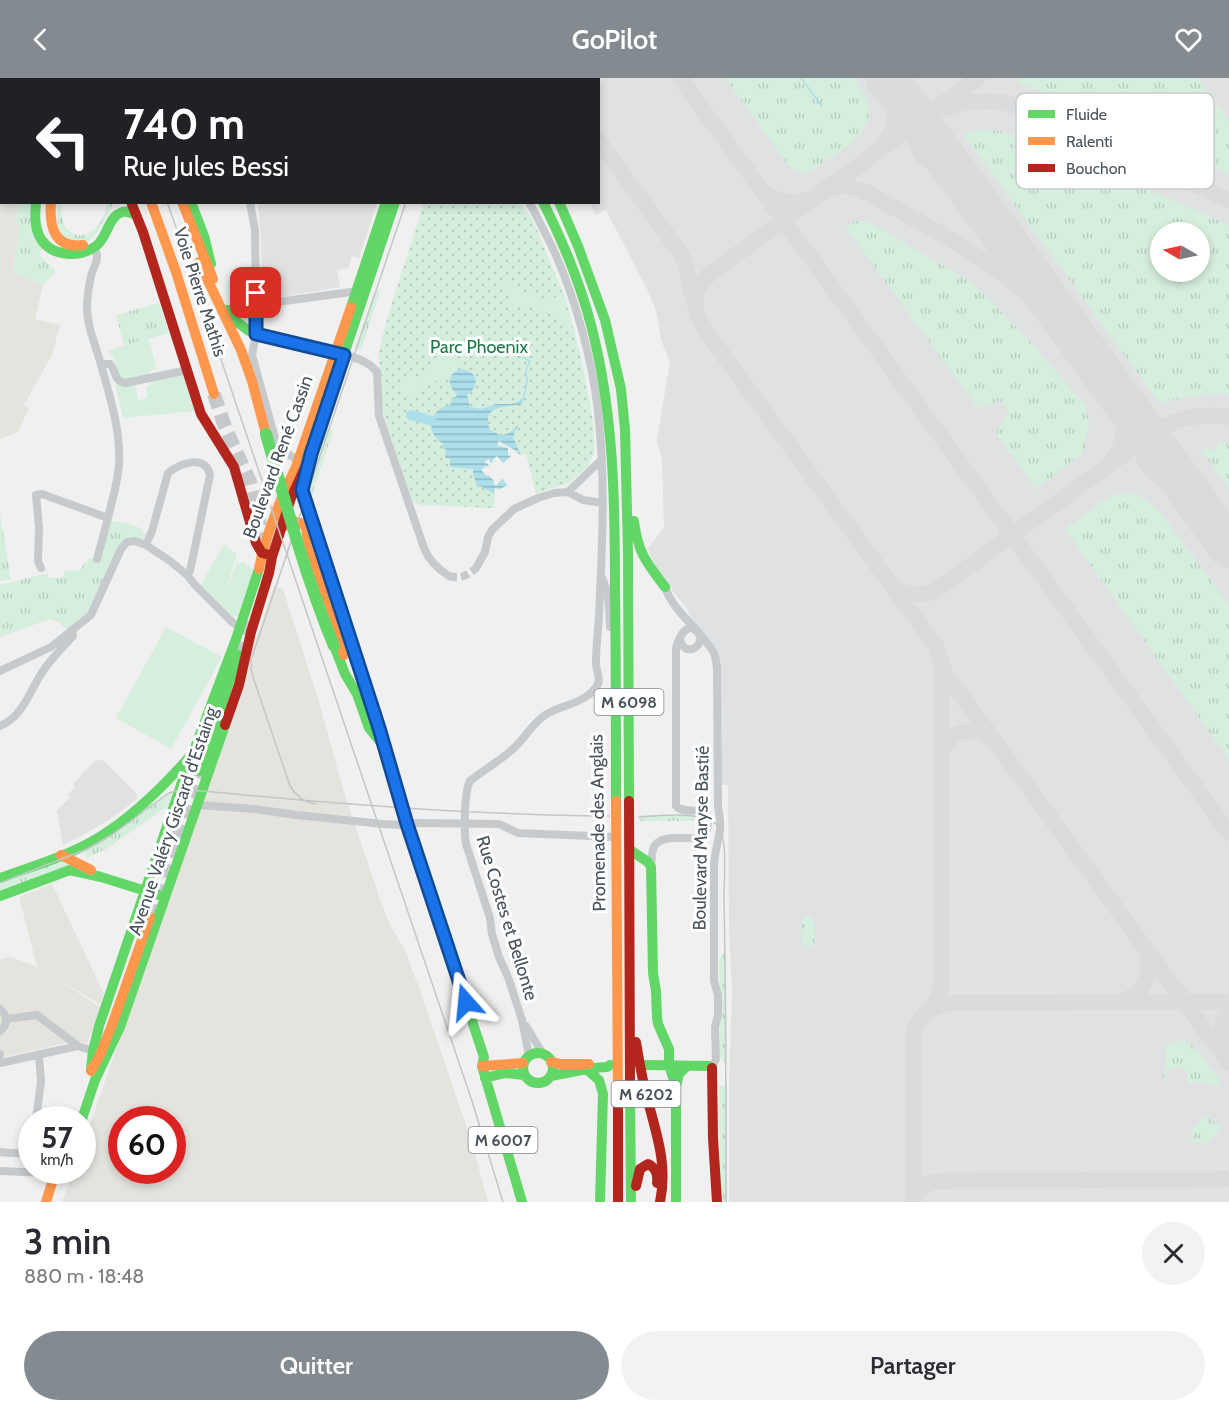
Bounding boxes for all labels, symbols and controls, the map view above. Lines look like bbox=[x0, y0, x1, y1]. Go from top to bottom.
icon: back bbox=[24, 23, 57, 56]
text: GoPilot bbox=[572, 23, 657, 56]
icon: heart bbox=[1172, 23, 1205, 56]
legend bbox=[1016, 93, 1214, 189]
text: 740 m bbox=[123, 98, 245, 150]
icon: left bbox=[24, 102, 102, 180]
text: Fluide bbox=[1066, 105, 1107, 124]
text: Ralenti bbox=[1066, 132, 1113, 151]
text: Rue Jules Bessi bbox=[123, 150, 289, 183]
text: Bouchon bbox=[1066, 159, 1126, 178]
north arrow bbox=[1150, 222, 1210, 282]
map controls bbox=[1150, 222, 1210, 282]
street label: Voie Pierre Mathis bbox=[169, 225, 231, 359]
pin bbox=[230, 267, 281, 318]
icon: arrive bbox=[239, 276, 272, 309]
park label: Parc Phoenix bbox=[430, 336, 528, 358]
street label: Boulevard René Cassin bbox=[238, 372, 318, 542]
road number: M 6098 bbox=[594, 689, 664, 715]
street label: Avenue Valéry Giscard d'Estaing bbox=[124, 703, 223, 938]
street label: Promenade des Anglais bbox=[585, 734, 611, 912]
street label: Boulevard Maryse Bastié bbox=[688, 745, 714, 931]
street label: Rue Costes et Bellonte bbox=[471, 833, 543, 1003]
position arrow bbox=[434, 970, 498, 1034]
road number: M 6202 bbox=[612, 1081, 680, 1107]
speed limit sign: 60 bbox=[108, 1106, 186, 1184]
text: 57 bbox=[41, 1119, 73, 1156]
road number: M 6007 bbox=[468, 1127, 538, 1153]
text: km/h bbox=[41, 1151, 73, 1169]
text: 3 min bbox=[24, 1219, 111, 1263]
button: close bbox=[1142, 1222, 1205, 1285]
text: 880 m · 18:48 bbox=[24, 1264, 144, 1288]
button: Quitter bbox=[24, 1331, 609, 1400]
button: Partager bbox=[621, 1331, 1205, 1400]

